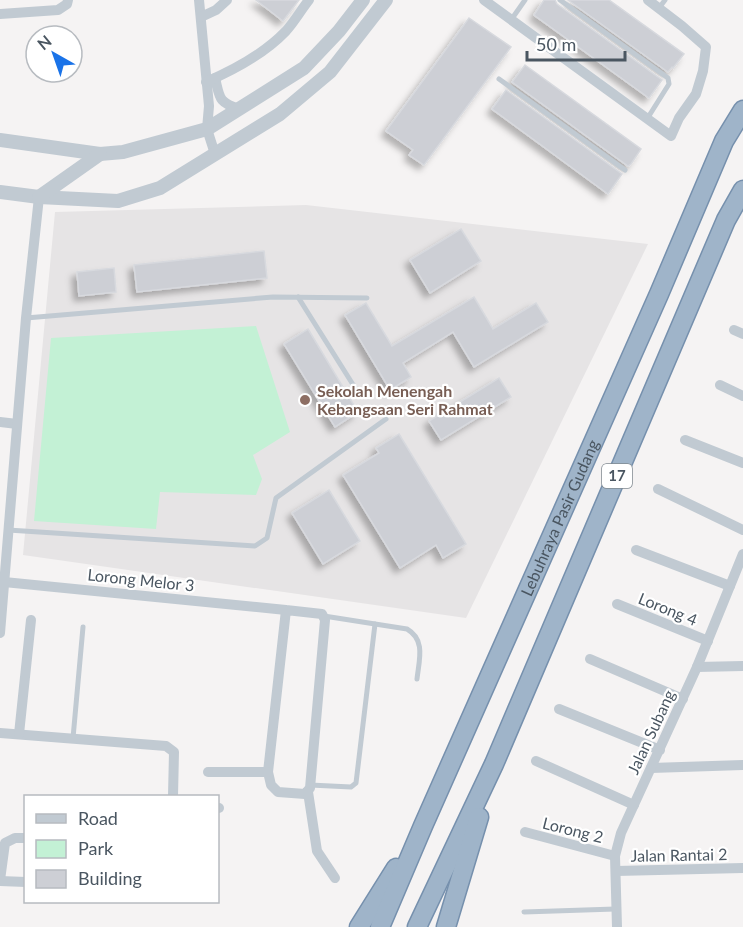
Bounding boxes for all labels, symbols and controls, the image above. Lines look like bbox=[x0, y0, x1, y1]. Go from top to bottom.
north arrow bbox=[24, 24, 84, 84]
scale bar bbox=[527, 24, 624, 62]
text: N bbox=[33, 31, 55, 53]
text: 50 m bbox=[536, 33, 576, 55]
place label: Sekolah Menengah Kebangsaan Seri Rahmat bbox=[317, 381, 493, 418]
marker: Sekolah Menengah Kebangsaan Seri Rahmat bbox=[298, 393, 312, 407]
street label: Lebuhraya Pasir Gudang bbox=[516, 436, 602, 599]
road number: 17 bbox=[602, 464, 632, 488]
street label: Lorong Melor 3 bbox=[87, 564, 195, 595]
street label: Lorong 4 bbox=[636, 588, 700, 629]
street label: Jalan Subang bbox=[623, 687, 678, 777]
legend bbox=[24, 795, 219, 903]
text: Road bbox=[78, 807, 118, 829]
street label: Lorong 2 bbox=[541, 813, 605, 846]
text: Park bbox=[78, 837, 114, 859]
street label: Jalan Rantai 2 bbox=[630, 844, 728, 865]
text: Building bbox=[78, 867, 142, 889]

